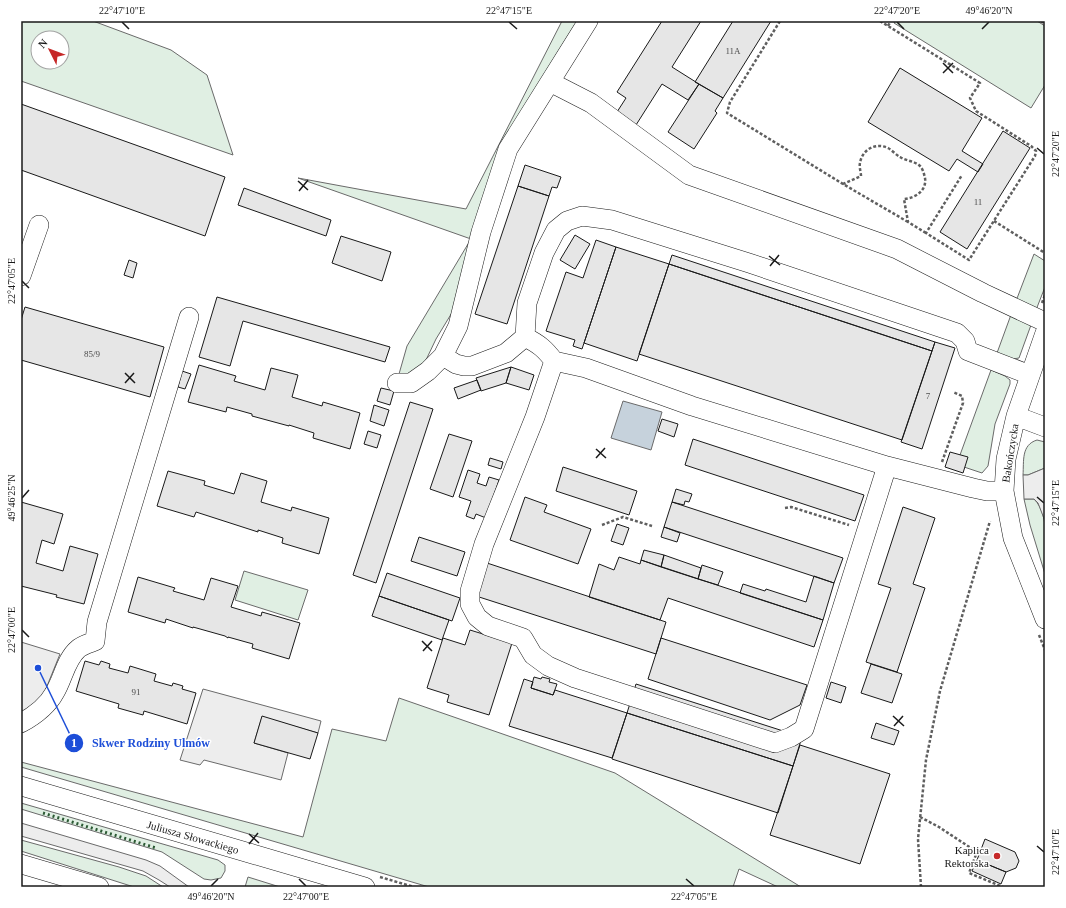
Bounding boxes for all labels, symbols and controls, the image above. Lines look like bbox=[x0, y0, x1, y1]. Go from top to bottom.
text: 22°47'10"E bbox=[99, 5, 145, 16]
text: 22°47'15"E bbox=[486, 5, 532, 16]
text: 22°47'20"E bbox=[874, 5, 920, 16]
text: 49°46'20"N bbox=[965, 5, 1013, 16]
north arrow bbox=[30, 30, 70, 70]
text: N bbox=[35, 36, 50, 50]
house number: 11A bbox=[725, 46, 741, 56]
text: 22°47'20"E bbox=[1050, 131, 1061, 177]
house number: 11 bbox=[974, 197, 982, 207]
text: 22°47'05"E bbox=[6, 258, 17, 304]
house number: 85/9 bbox=[84, 349, 100, 359]
house number: 7 bbox=[926, 391, 931, 401]
street label: Bakończycka bbox=[999, 423, 1021, 483]
text: 49°46'25"N bbox=[6, 474, 17, 522]
text: 22°47'15"E bbox=[1050, 480, 1061, 526]
text: 22°47'00"E bbox=[6, 607, 17, 653]
house number: 91 bbox=[132, 687, 141, 697]
callout: Skwer Rodziny Ulmów bbox=[64, 731, 218, 755]
text: 1 bbox=[71, 736, 77, 750]
text: Skwer Rodziny Ulmów bbox=[92, 736, 210, 750]
street label: Juliusza Słowackiego bbox=[146, 818, 241, 856]
text: 22°47'10"E bbox=[1050, 829, 1061, 875]
place label: Kaplica Rektorska bbox=[944, 844, 989, 869]
marker: Kaplica Rektorska bbox=[992, 851, 1002, 861]
text: 49°46'20"N bbox=[187, 891, 235, 902]
text: 22°47'00"E bbox=[283, 891, 329, 902]
text: 22°47'05"E bbox=[671, 891, 717, 902]

